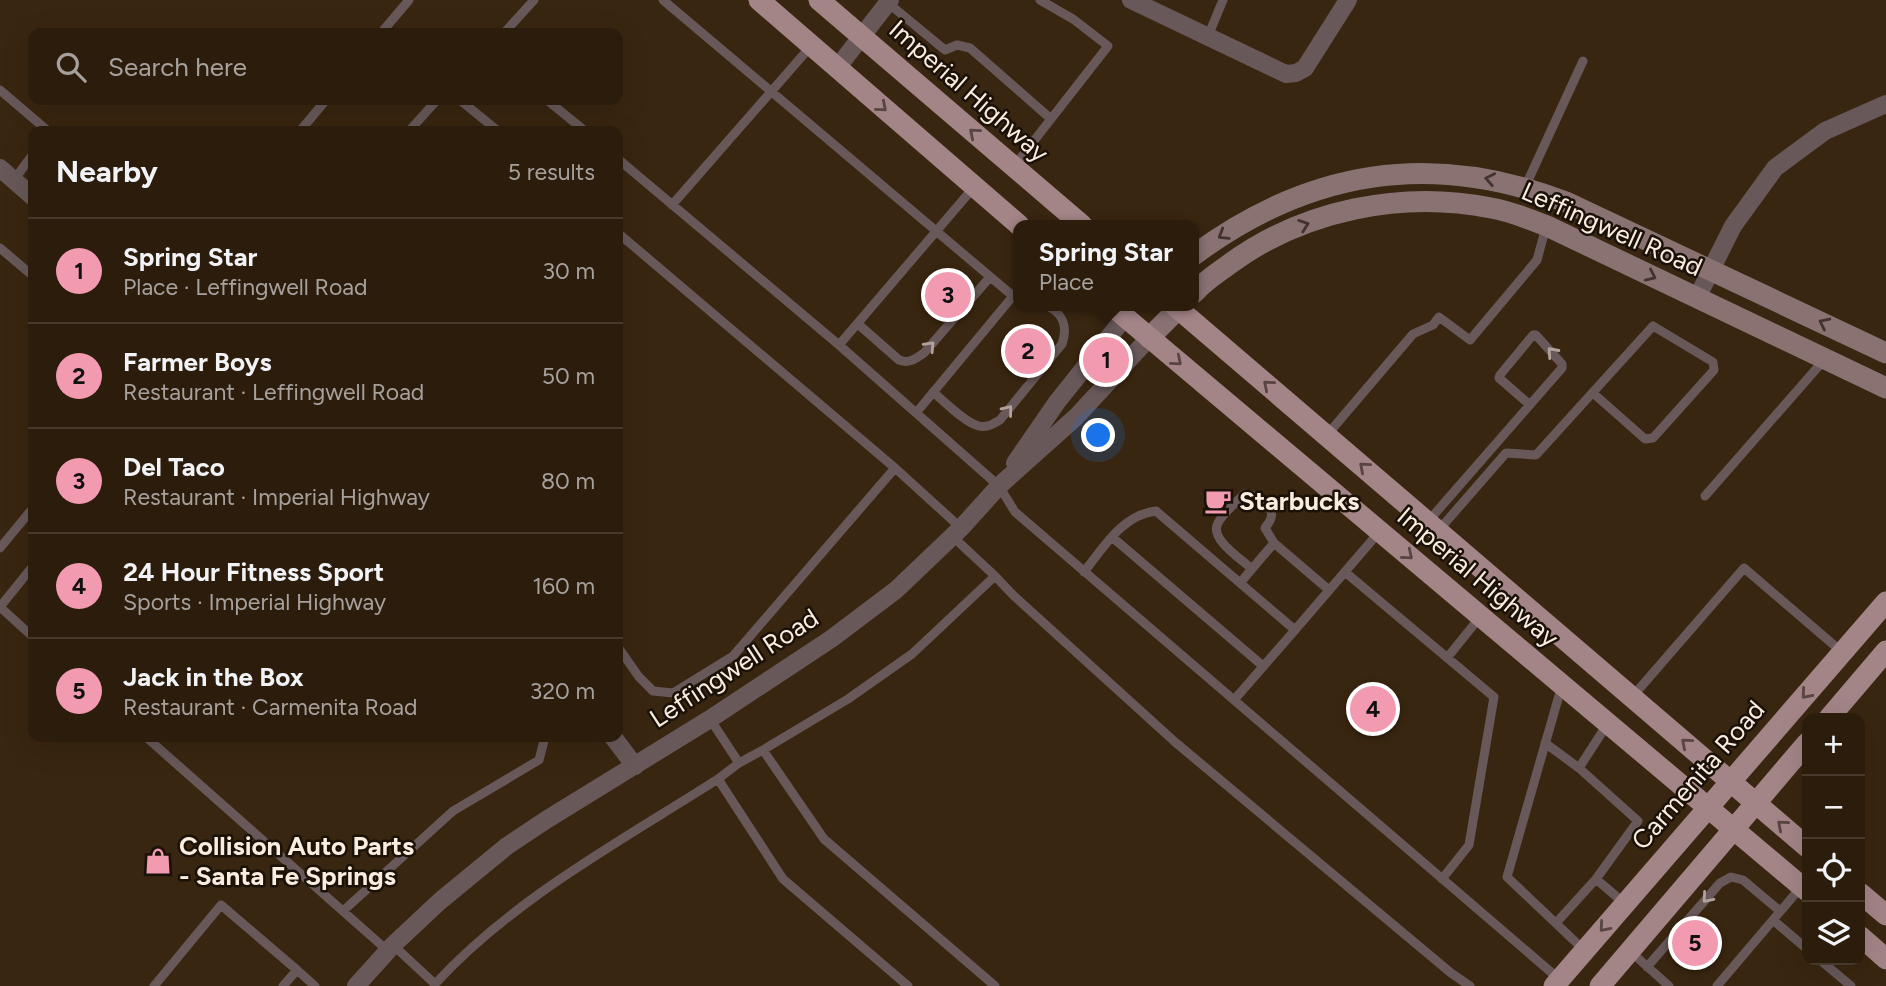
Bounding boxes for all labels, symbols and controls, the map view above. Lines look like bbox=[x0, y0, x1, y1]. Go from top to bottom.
street label: Imperial Highway bbox=[883, 13, 1056, 169]
search box bbox=[28, 28, 623, 105]
icon: search bbox=[52, 48, 90, 86]
text: Search here bbox=[108, 51, 247, 83]
one-way arrow bbox=[873, 99, 886, 111]
one-way arrow bbox=[969, 129, 982, 141]
text: Nearby bbox=[56, 153, 158, 190]
text: 5 results bbox=[508, 158, 595, 186]
one-way arrow bbox=[1484, 172, 1496, 187]
street label: Leffingwell Road bbox=[1517, 175, 1707, 283]
one-way arrow bbox=[1297, 219, 1309, 233]
popup bbox=[1013, 220, 1199, 311]
one-way arrow bbox=[1217, 227, 1230, 240]
text: Spring Star bbox=[1039, 236, 1173, 268]
text: Spring Star bbox=[123, 241, 257, 273]
text: 1 bbox=[74, 257, 84, 285]
text: 30 m bbox=[542, 257, 595, 285]
text: Place bbox=[1039, 268, 1094, 296]
one-way arrow bbox=[1644, 268, 1656, 282]
pin: 3 bbox=[925, 269, 971, 321]
text: Place · Leffingwell Road bbox=[123, 273, 368, 301]
one-way arrow bbox=[1819, 318, 1831, 332]
pin: 2 bbox=[1005, 325, 1051, 377]
pin: 1 bbox=[1083, 334, 1129, 386]
one-way arrow bbox=[922, 341, 934, 354]
text: Farmer Boys bbox=[123, 346, 272, 378]
one-way arrow bbox=[1548, 347, 1560, 360]
one-way arrow bbox=[1169, 353, 1182, 365]
text: 2 bbox=[72, 362, 86, 390]
text: 50 m bbox=[542, 362, 595, 390]
text: Restaurant · Leffingwell Road bbox=[123, 378, 424, 406]
one-way arrow bbox=[1263, 381, 1276, 393]
one-way arrow bbox=[1000, 405, 1013, 417]
your location bbox=[1081, 418, 1115, 452]
text: Del Taco bbox=[123, 451, 225, 483]
one-way arrow bbox=[1359, 463, 1372, 475]
text: 3 bbox=[73, 467, 85, 495]
text: 80 m bbox=[541, 467, 595, 495]
text: Restaurant · Imperial Highway bbox=[123, 483, 430, 511]
place label: Starbucks bbox=[1239, 485, 1359, 517]
cafe icon: Starbucks bbox=[1203, 486, 1233, 516]
street label: Imperial Highway bbox=[1391, 500, 1565, 654]
one-way arrow bbox=[1400, 546, 1413, 559]
text: 24 Hour Fitness Sport bbox=[123, 556, 384, 588]
text: 4 bbox=[72, 572, 86, 600]
text: 160 m bbox=[532, 572, 595, 600]
text: Sports · Imperial Highway bbox=[123, 588, 386, 616]
street label: Leffingwell Road bbox=[644, 602, 824, 734]
text: Jack in the Box bbox=[123, 661, 304, 693]
text: 5 bbox=[72, 677, 86, 705]
text: 320 m bbox=[530, 677, 595, 705]
pin: 4 bbox=[1350, 683, 1396, 735]
one-way arrow bbox=[1802, 686, 1814, 699]
text: Restaurant · Carmenita Road bbox=[123, 693, 418, 721]
street label: Carmenita Road bbox=[1625, 694, 1771, 856]
map controls bbox=[1802, 713, 1865, 965]
button: + bbox=[1802, 713, 1865, 776]
one-way arrow bbox=[1681, 739, 1694, 751]
button: − bbox=[1802, 776, 1865, 839]
one-way arrow bbox=[1777, 821, 1790, 833]
place label: Collision Auto Parts - Santa Fe Springs bbox=[179, 830, 414, 892]
button: locate bbox=[1802, 839, 1865, 902]
shop icon: Collision Auto Parts - Santa Fe Springs bbox=[143, 846, 173, 876]
one-way arrow bbox=[1703, 890, 1715, 903]
button: layers bbox=[1802, 902, 1865, 965]
pin: 5 bbox=[1672, 917, 1718, 969]
one-way arrow bbox=[1600, 919, 1612, 932]

